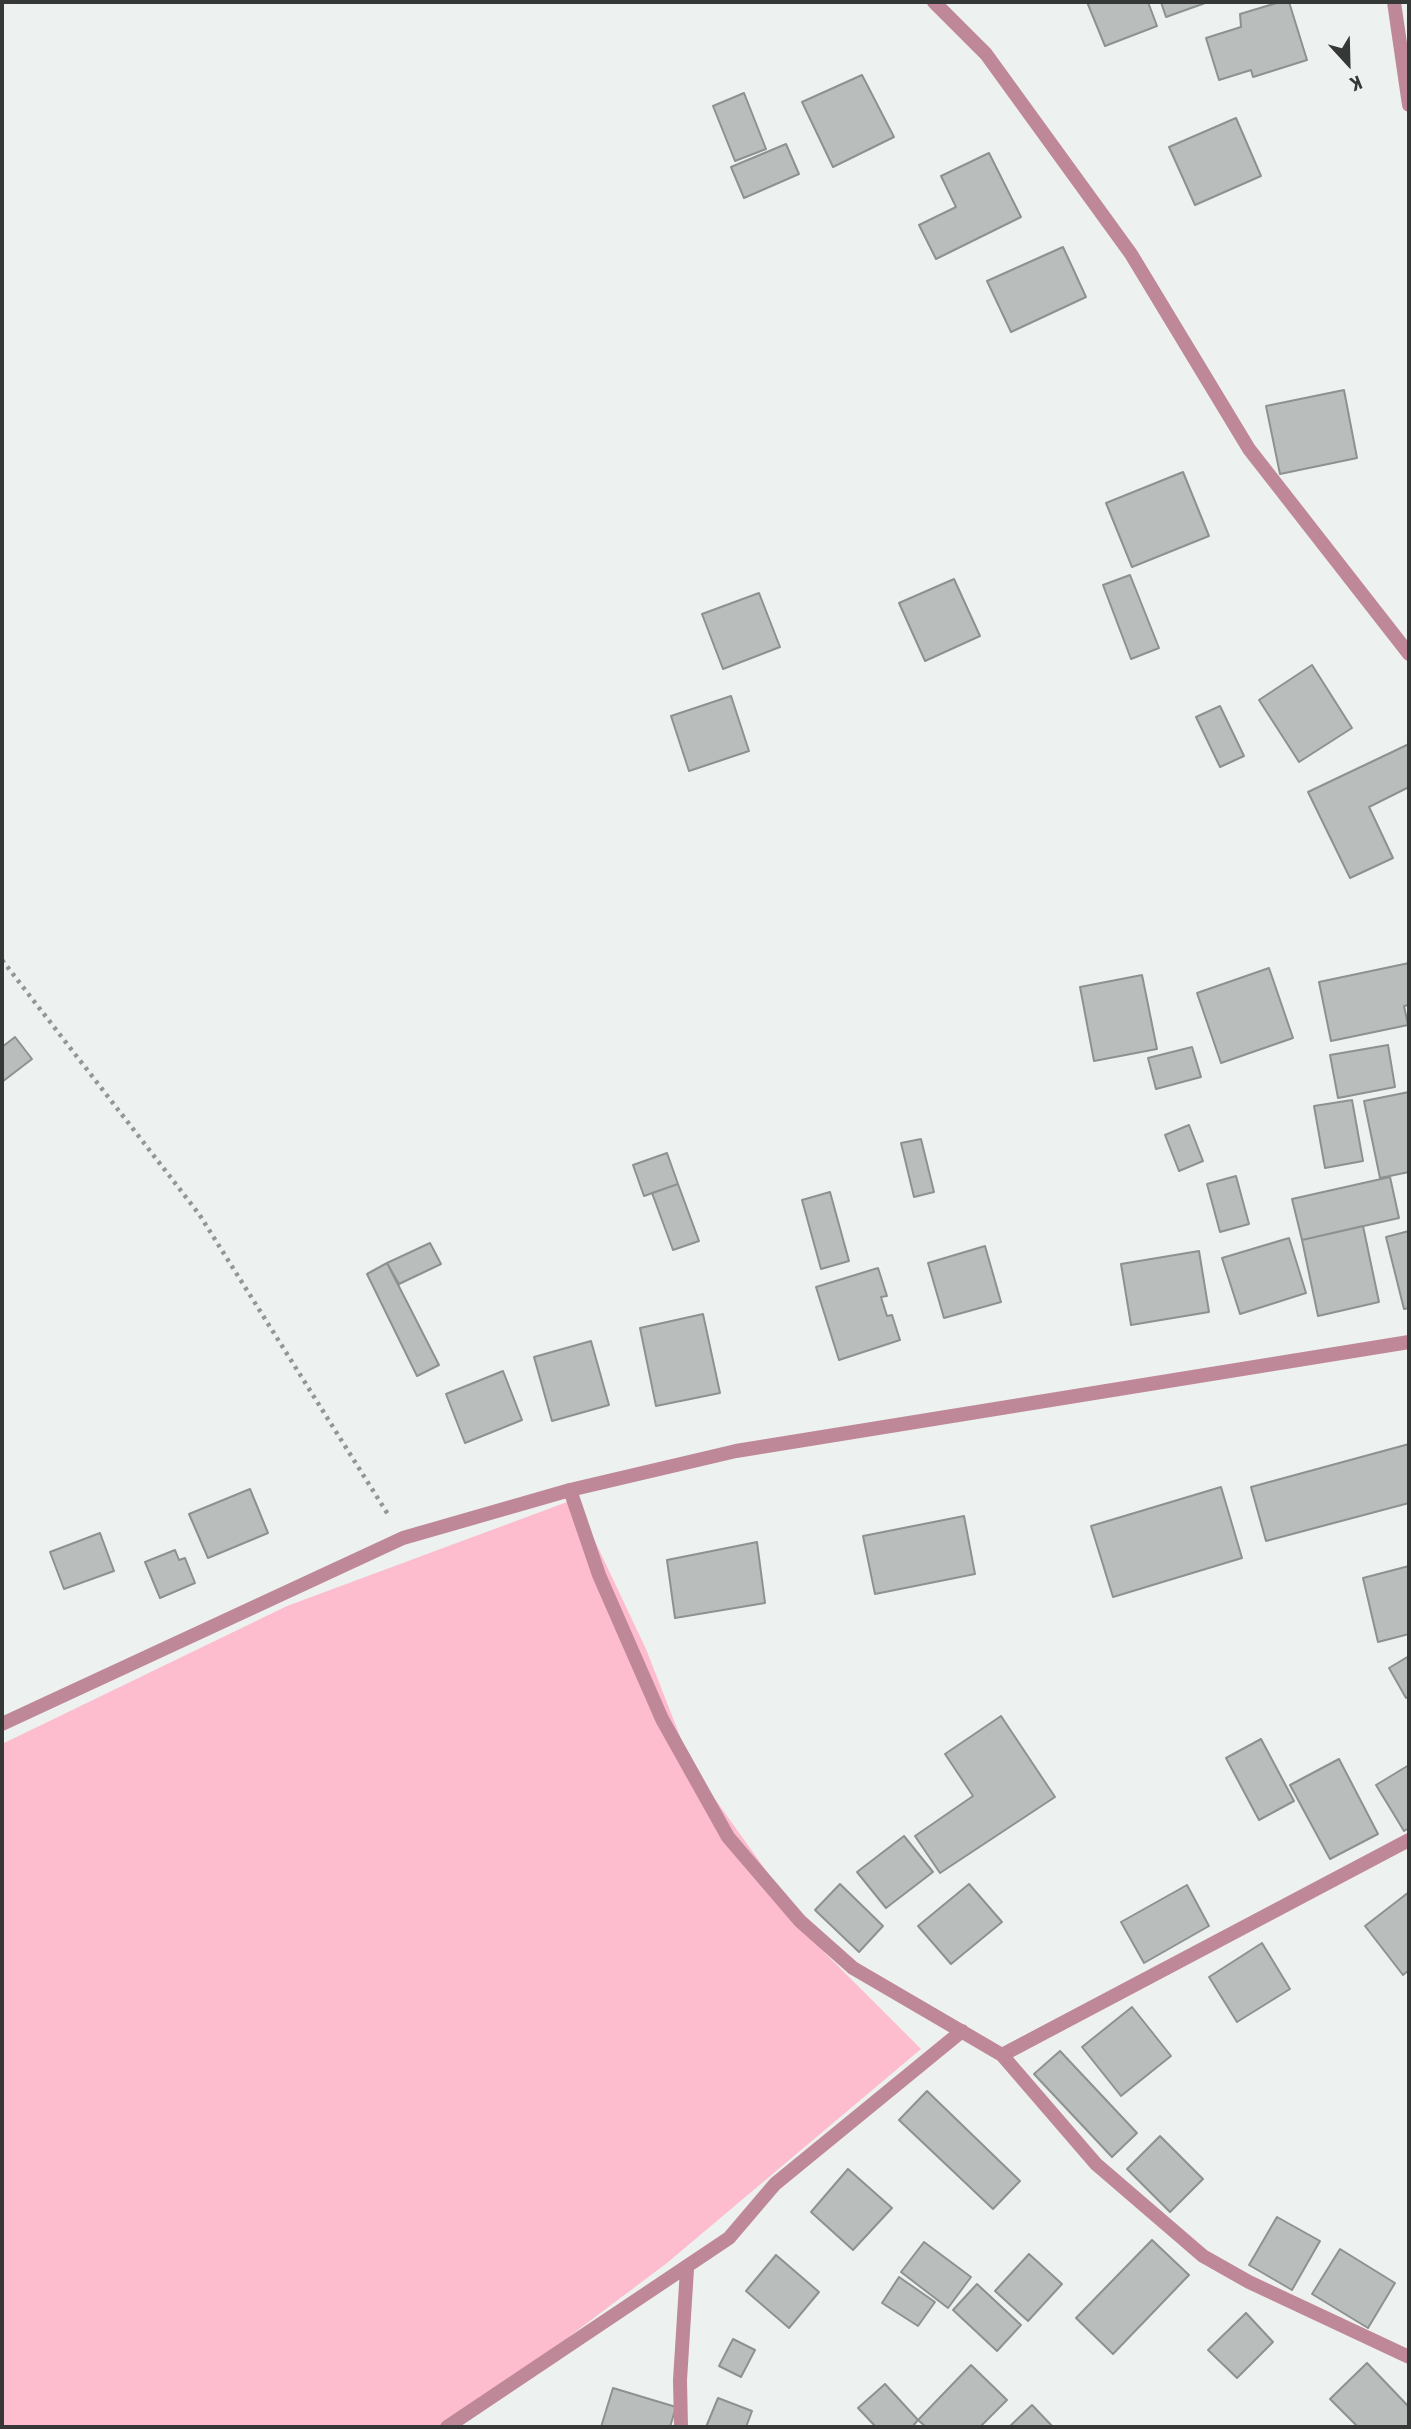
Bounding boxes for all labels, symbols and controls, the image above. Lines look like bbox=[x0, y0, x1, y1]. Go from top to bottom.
north arrow bbox=[1313, 28, 1383, 98]
text: K bbox=[1347, 70, 1365, 96]

